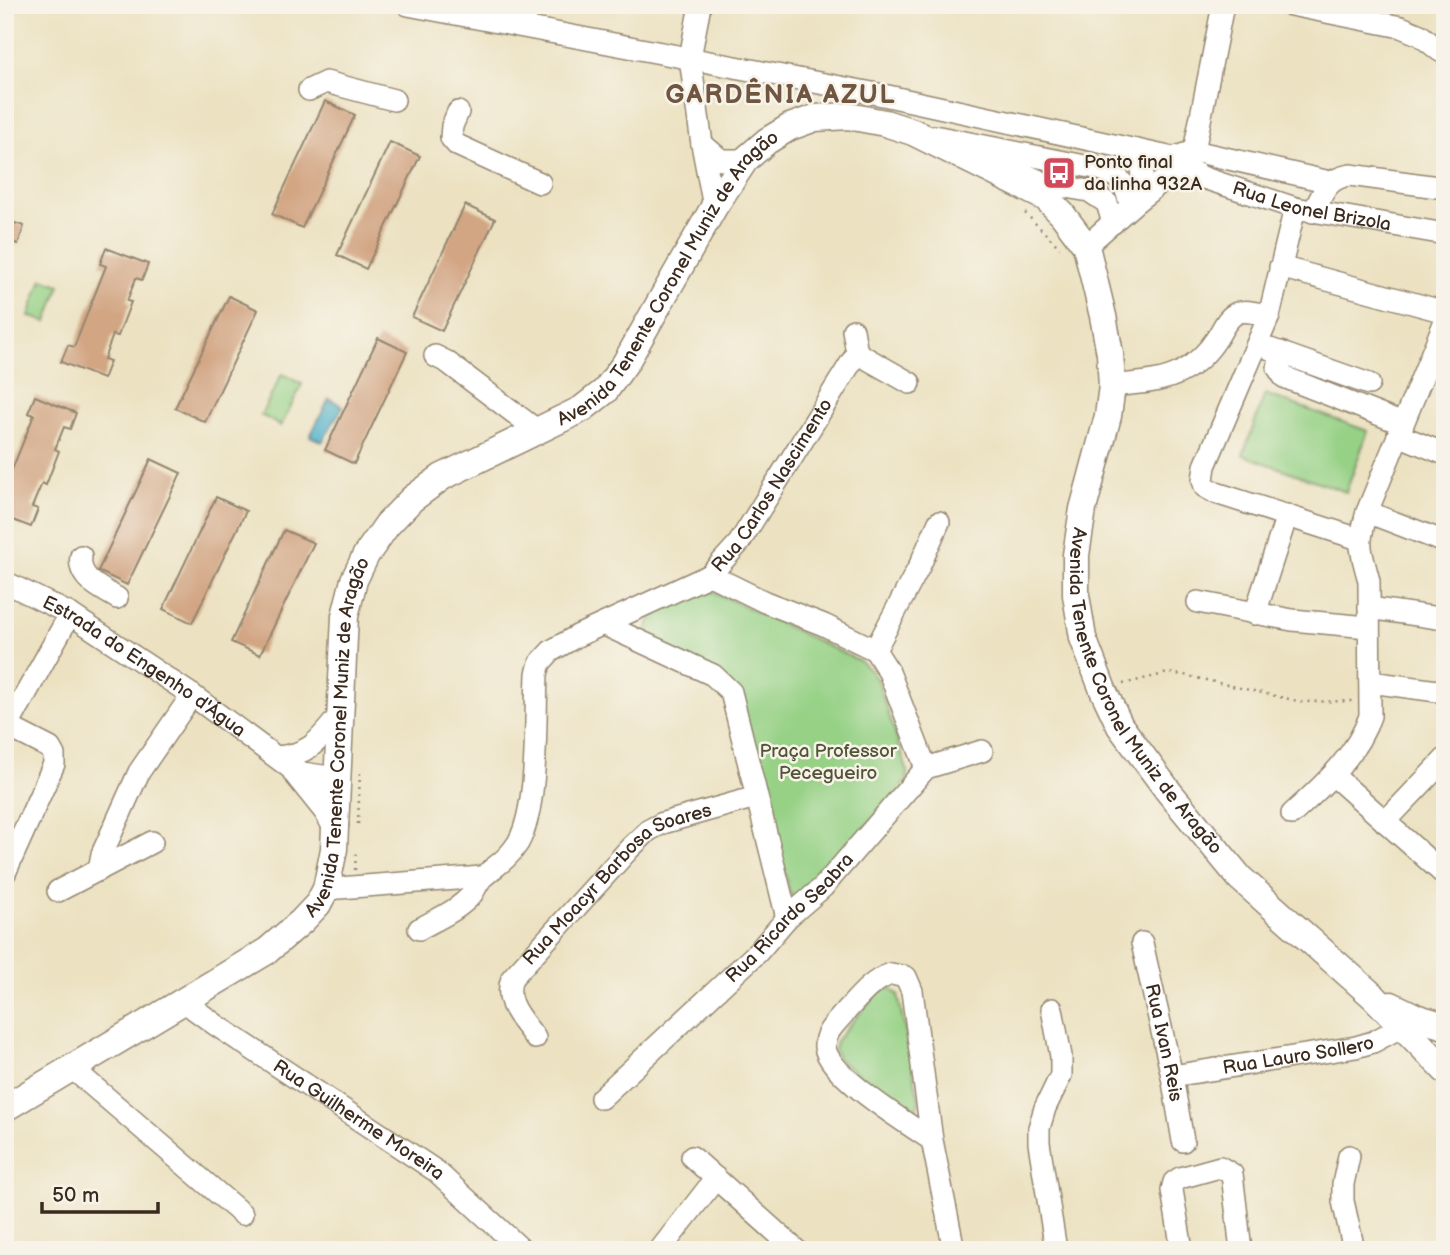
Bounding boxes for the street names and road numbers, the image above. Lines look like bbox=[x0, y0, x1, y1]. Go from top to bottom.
street label: Avenida Tenente Coronel Muniz de Aragão bbox=[553, 125, 782, 431]
street label: Rua Leonel Brizola bbox=[1229, 177, 1393, 236]
street label: Rua Carlos Nascimento bbox=[707, 394, 837, 577]
street label: Avenida Tenente Coronel Muniz de Aragão bbox=[1064, 526, 1227, 859]
street label: Avenida Tenente Coronel Muniz de Aragão bbox=[300, 553, 375, 922]
street label: Estrada do Engenho d'Água bbox=[39, 591, 250, 742]
street label: Rua Moacyr Barbosa Soares bbox=[518, 798, 714, 970]
street label: Rua Ricardo Seabra bbox=[721, 848, 859, 988]
street label: Rua Ivan Reis bbox=[1140, 981, 1188, 1103]
street label: Rua Lauro Sollero bbox=[1221, 1031, 1377, 1079]
street label: Rua Guilherme Moreira bbox=[269, 1055, 450, 1185]

